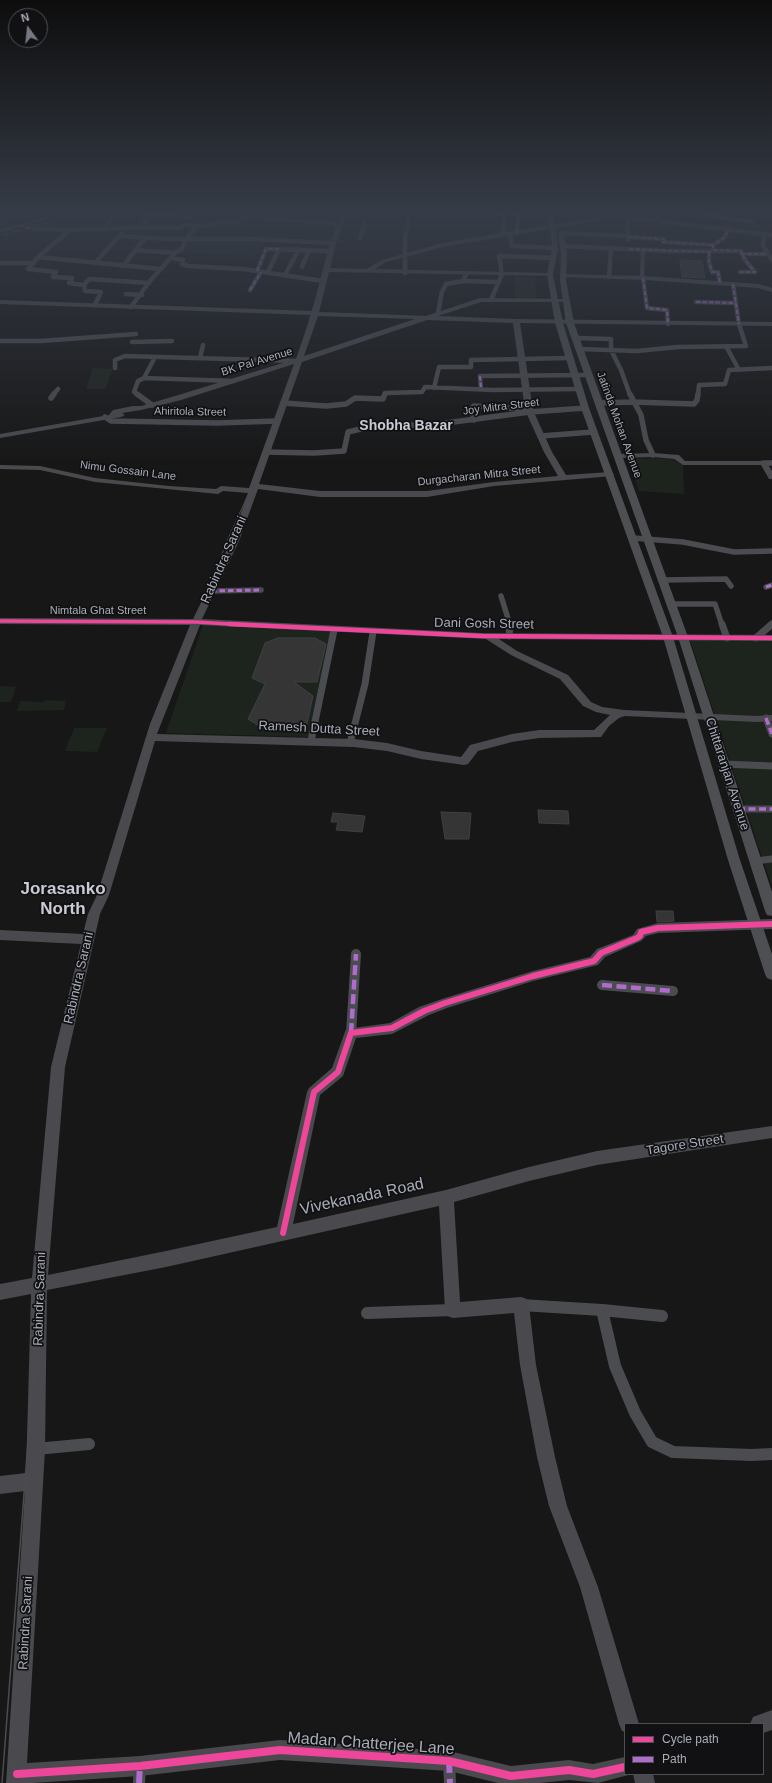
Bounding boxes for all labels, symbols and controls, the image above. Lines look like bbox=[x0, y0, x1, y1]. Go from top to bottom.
north arrow bbox=[8, 8, 48, 48]
text: N bbox=[20, 11, 31, 24]
street label: BK Pal Avenue bbox=[220, 345, 294, 379]
street label: Jatinda Mohan Avenue bbox=[594, 370, 644, 480]
street label: Joy Mitra Street bbox=[462, 396, 540, 418]
street label: Ahiritola Street bbox=[154, 405, 226, 419]
district label: Shobha Bazar bbox=[359, 418, 453, 434]
street label: Nimu Gossain Lane bbox=[79, 459, 177, 483]
street label: Durgacharan Mitra Street bbox=[417, 463, 541, 489]
street label: Rabindra Sarani bbox=[198, 514, 250, 606]
street label: Nimtala Ghat Street bbox=[50, 604, 146, 618]
street label: Dani Gosh Street bbox=[434, 615, 534, 633]
street label: Chittaranjan Avenue bbox=[701, 716, 753, 832]
street label: Ramesh Dutta Street bbox=[258, 718, 380, 740]
district label: Jorasanko North bbox=[20, 879, 106, 919]
street label: Rabindra Sarani bbox=[61, 930, 97, 1026]
street label: Tagore Street bbox=[645, 1131, 725, 1159]
street label: Vivekanada Road bbox=[298, 1175, 426, 1219]
street label: Rabindra Sarani bbox=[31, 1252, 49, 1346]
street label: Rabindra Sarani bbox=[16, 1576, 36, 1670]
legend bbox=[624, 1723, 764, 1775]
street label: Madan Chatterjee Lane bbox=[287, 1729, 455, 1759]
text: Cycle path bbox=[662, 1732, 719, 1746]
text: Path bbox=[662, 1752, 687, 1766]

